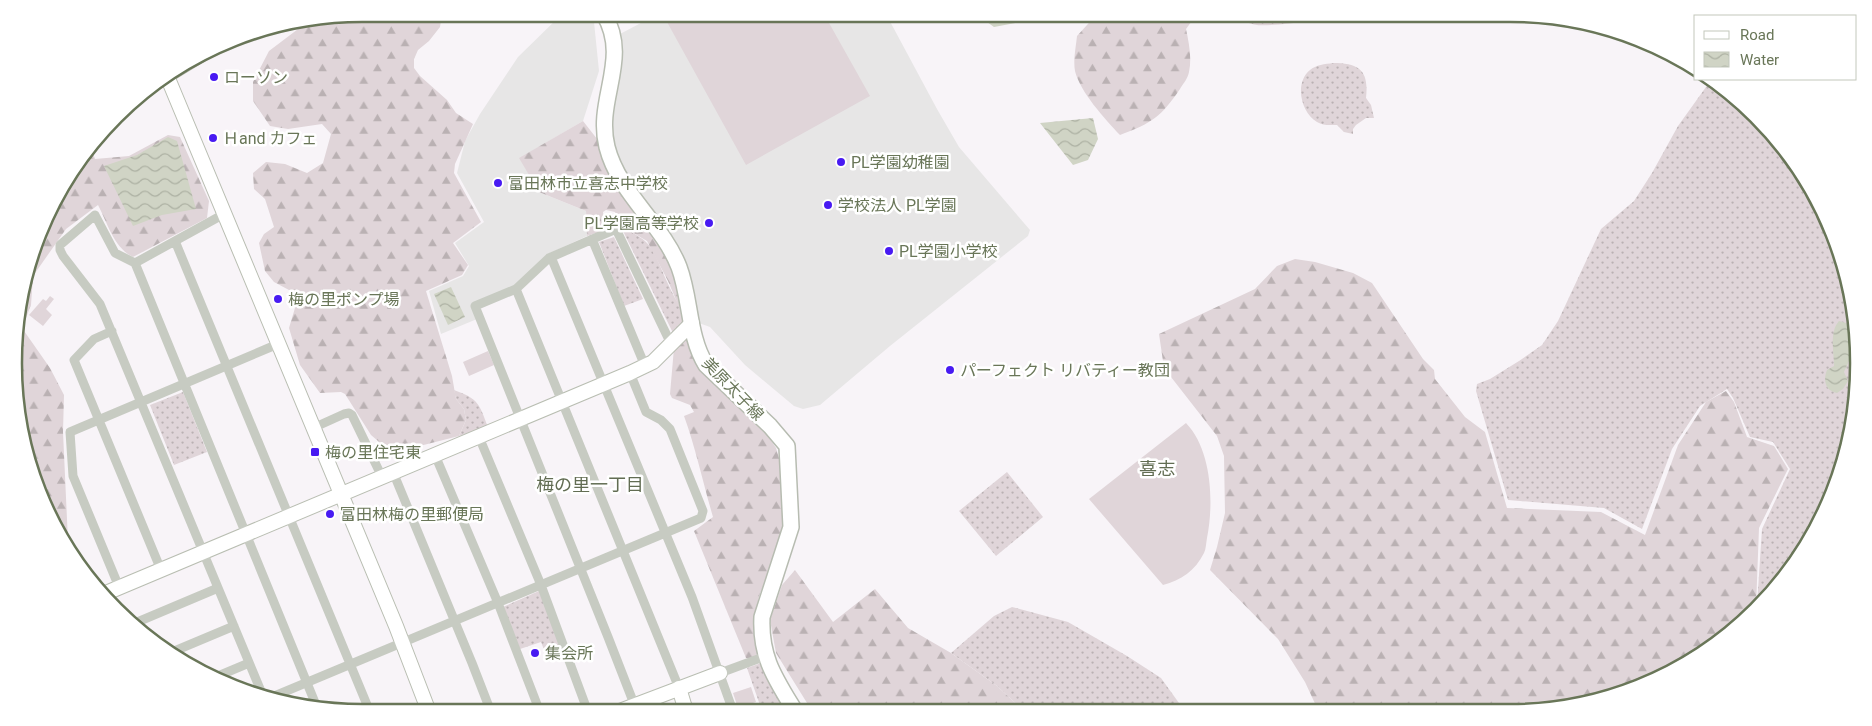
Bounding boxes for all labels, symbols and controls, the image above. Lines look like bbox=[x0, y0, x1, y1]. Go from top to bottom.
legend bbox=[1694, 15, 1857, 80]
text: Road bbox=[1740, 26, 1774, 44]
text: Water bbox=[1740, 51, 1779, 69]
place label: ローソン bbox=[224, 68, 288, 87]
marker: ローソン bbox=[208, 71, 220, 83]
place label: Ｈand カフェ bbox=[223, 129, 318, 148]
marker: Ｈand カフェ bbox=[207, 132, 219, 144]
place label: PL学園幼稚園 bbox=[851, 153, 950, 172]
marker: PL学園幼稚園 bbox=[835, 156, 847, 168]
place label: 富田林市立喜志中学校 bbox=[508, 174, 668, 193]
marker: 富田林市立喜志中学校 bbox=[492, 177, 504, 189]
place label: 学校法人 PL学園 bbox=[838, 196, 957, 215]
marker: 学校法人 PL学園 bbox=[822, 199, 834, 211]
place label: PL学園高等学校 bbox=[584, 214, 699, 233]
marker: PL学園高等学校 bbox=[703, 217, 715, 229]
place label: PL学園小学校 bbox=[899, 242, 998, 261]
marker: PL学園小学校 bbox=[883, 245, 895, 257]
place label: 梅の里ポンプ場 bbox=[288, 290, 400, 309]
marker: 梅の里ポンプ場 bbox=[272, 293, 284, 305]
street label: 美原太子線 bbox=[698, 354, 768, 424]
place label: パーフェクト リバティー教団 bbox=[960, 361, 1170, 380]
marker: パーフェクト リバティー教団 bbox=[944, 364, 956, 376]
place label: 梅の里住宅東 bbox=[325, 443, 421, 462]
marker: 梅の里住宅東 bbox=[309, 446, 321, 458]
district label: 喜志 bbox=[1139, 458, 1175, 479]
district label: 梅の里一丁目 bbox=[536, 474, 644, 495]
place label: 富田林梅の里郵便局 bbox=[340, 505, 484, 524]
marker: 富田林梅の里郵便局 bbox=[324, 508, 336, 520]
place label: 集会所 bbox=[545, 644, 593, 663]
marker: 集会所 bbox=[529, 647, 541, 659]

